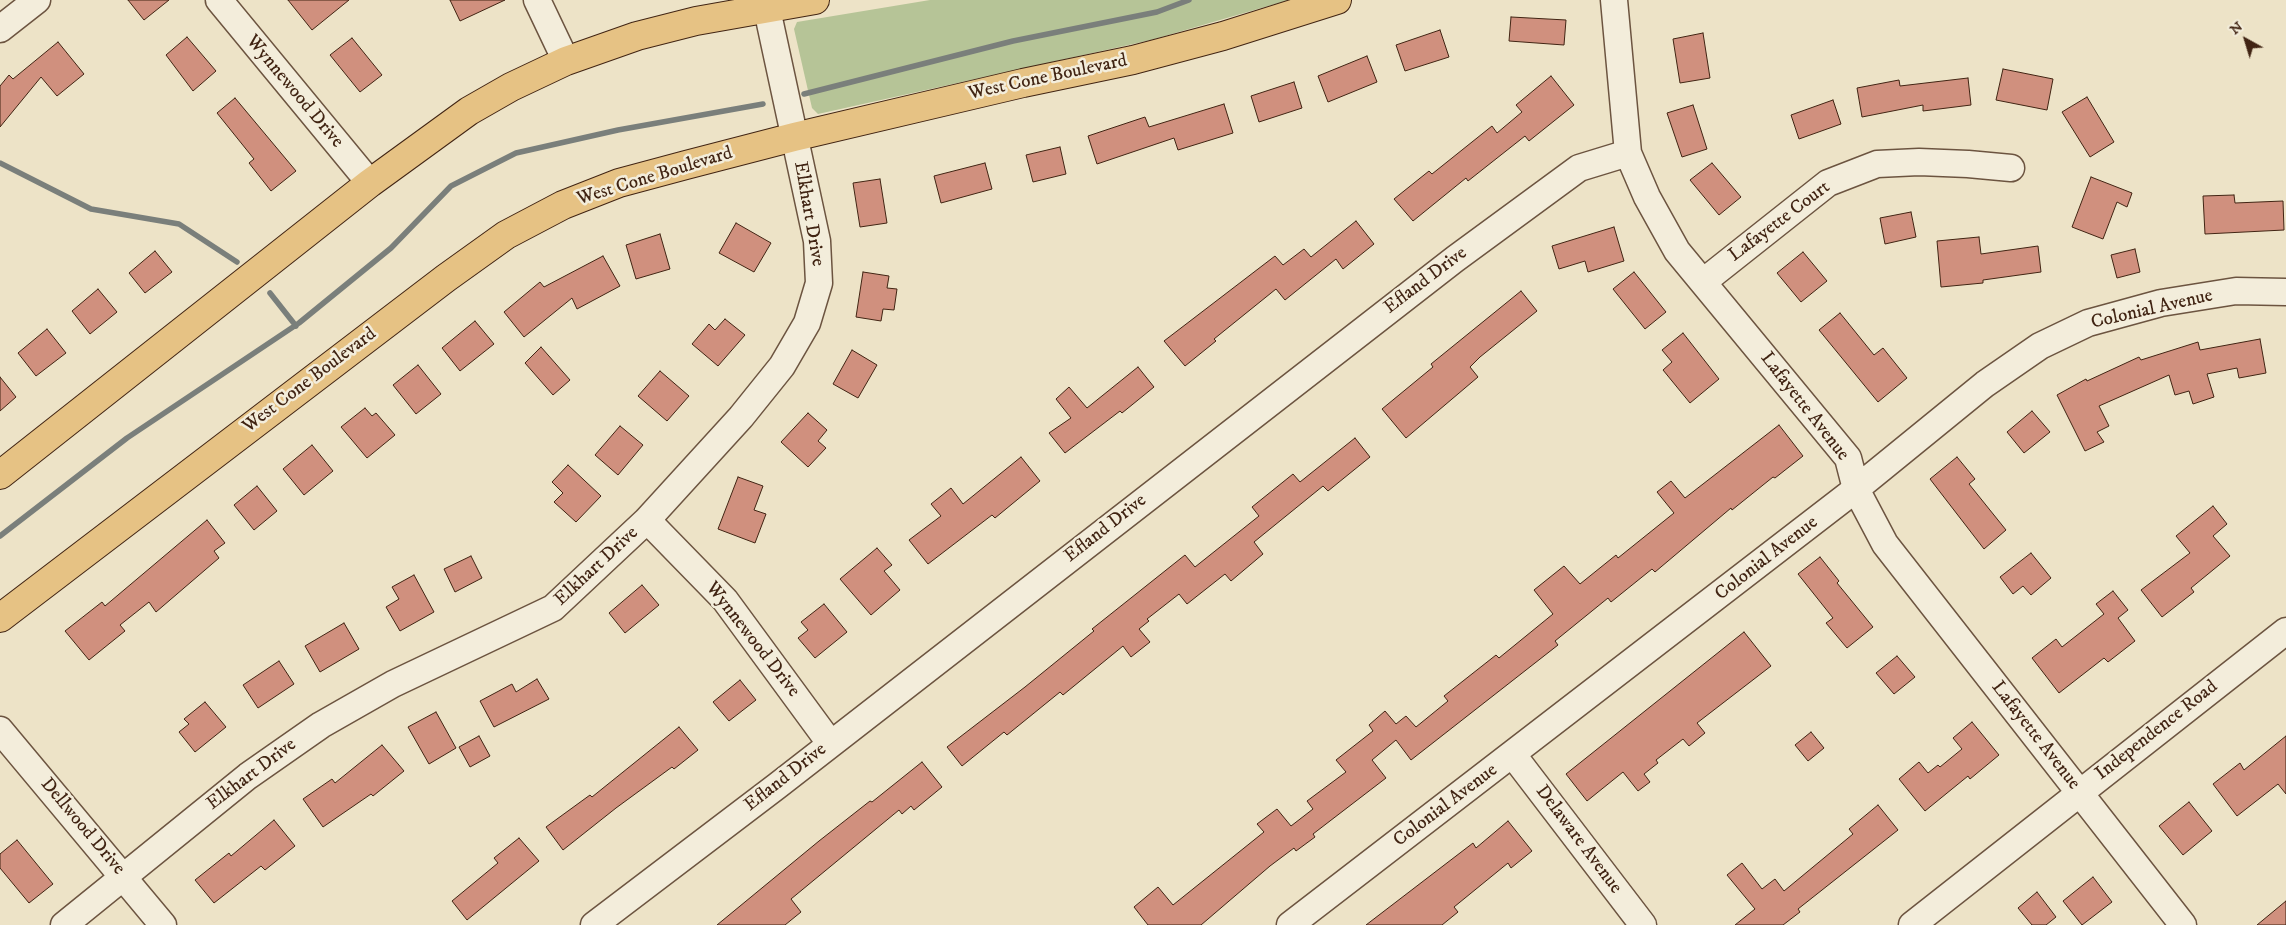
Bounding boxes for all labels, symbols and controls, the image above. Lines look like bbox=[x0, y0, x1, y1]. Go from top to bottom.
north arrow bbox=[2221, 15, 2271, 65]
text: N bbox=[2226, 18, 2247, 39]
street label: Wynnewood Drive bbox=[240, 31, 348, 153]
street label: West Cone Boulevard bbox=[967, 50, 1129, 106]
street label: West Cone Boulevard bbox=[574, 143, 736, 211]
street label: Elkhart Drive bbox=[788, 160, 828, 268]
street label: Lafayette Court bbox=[1725, 176, 1835, 268]
street label: Efland Drive bbox=[1380, 242, 1472, 320]
street label: Colonial Avenue bbox=[2089, 285, 2215, 335]
street label: West Cone Boulevard bbox=[239, 323, 381, 439]
street label: Lafayette Avenue bbox=[1755, 348, 1853, 466]
street label: Efland Drive bbox=[1060, 490, 1152, 568]
street label: Colonial Avenue bbox=[1711, 512, 1823, 606]
street label: Elkhart Drive bbox=[550, 522, 644, 612]
street label: Wynnewood Drive bbox=[700, 578, 804, 702]
street label: Independence Road bbox=[2091, 676, 2223, 786]
street label: Lafayette Avenue bbox=[1986, 677, 2084, 795]
street label: Elkhart Drive bbox=[203, 734, 301, 816]
street label: Efland Drive bbox=[740, 739, 832, 817]
street label: Colonial Avenue bbox=[1390, 760, 1502, 852]
street label: Dellwood Drive bbox=[35, 774, 129, 880]
street label: Delaware Avenue bbox=[1530, 781, 1626, 899]

